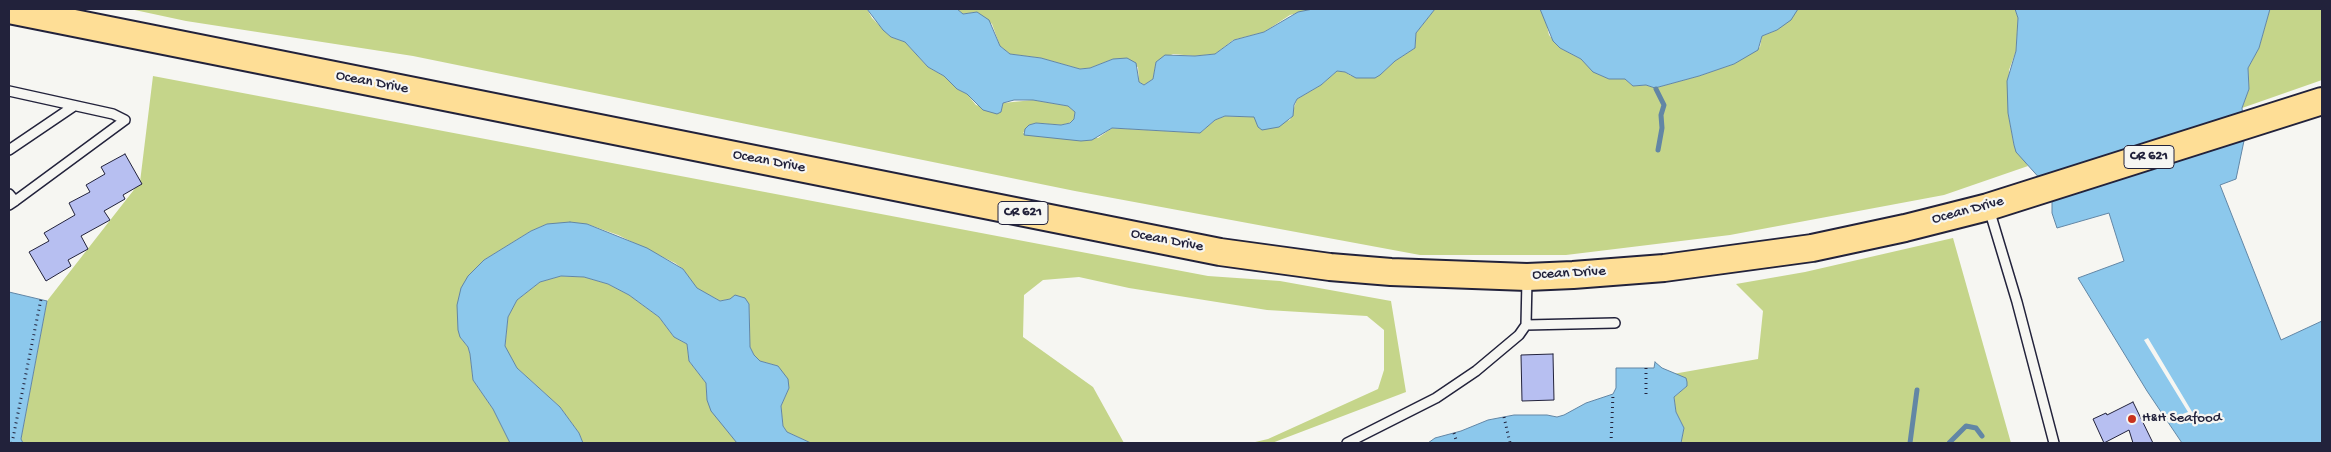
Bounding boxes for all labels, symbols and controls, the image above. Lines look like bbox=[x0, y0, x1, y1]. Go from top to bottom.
street label: Ocean Drive bbox=[334, 67, 410, 99]
street label: Ocean Drive bbox=[731, 146, 807, 178]
road number: CR 621 bbox=[2124, 146, 2174, 168]
street label: Ocean Drive bbox=[1930, 193, 2006, 229]
road number: CR 621 bbox=[998, 202, 1048, 224]
street label: Ocean Drive bbox=[1129, 225, 1205, 257]
street label: Ocean Drive bbox=[1532, 263, 1606, 285]
place label: H&H Seafood bbox=[2142, 410, 2222, 428]
marker: H&H Seafood bbox=[2126, 413, 2138, 425]

